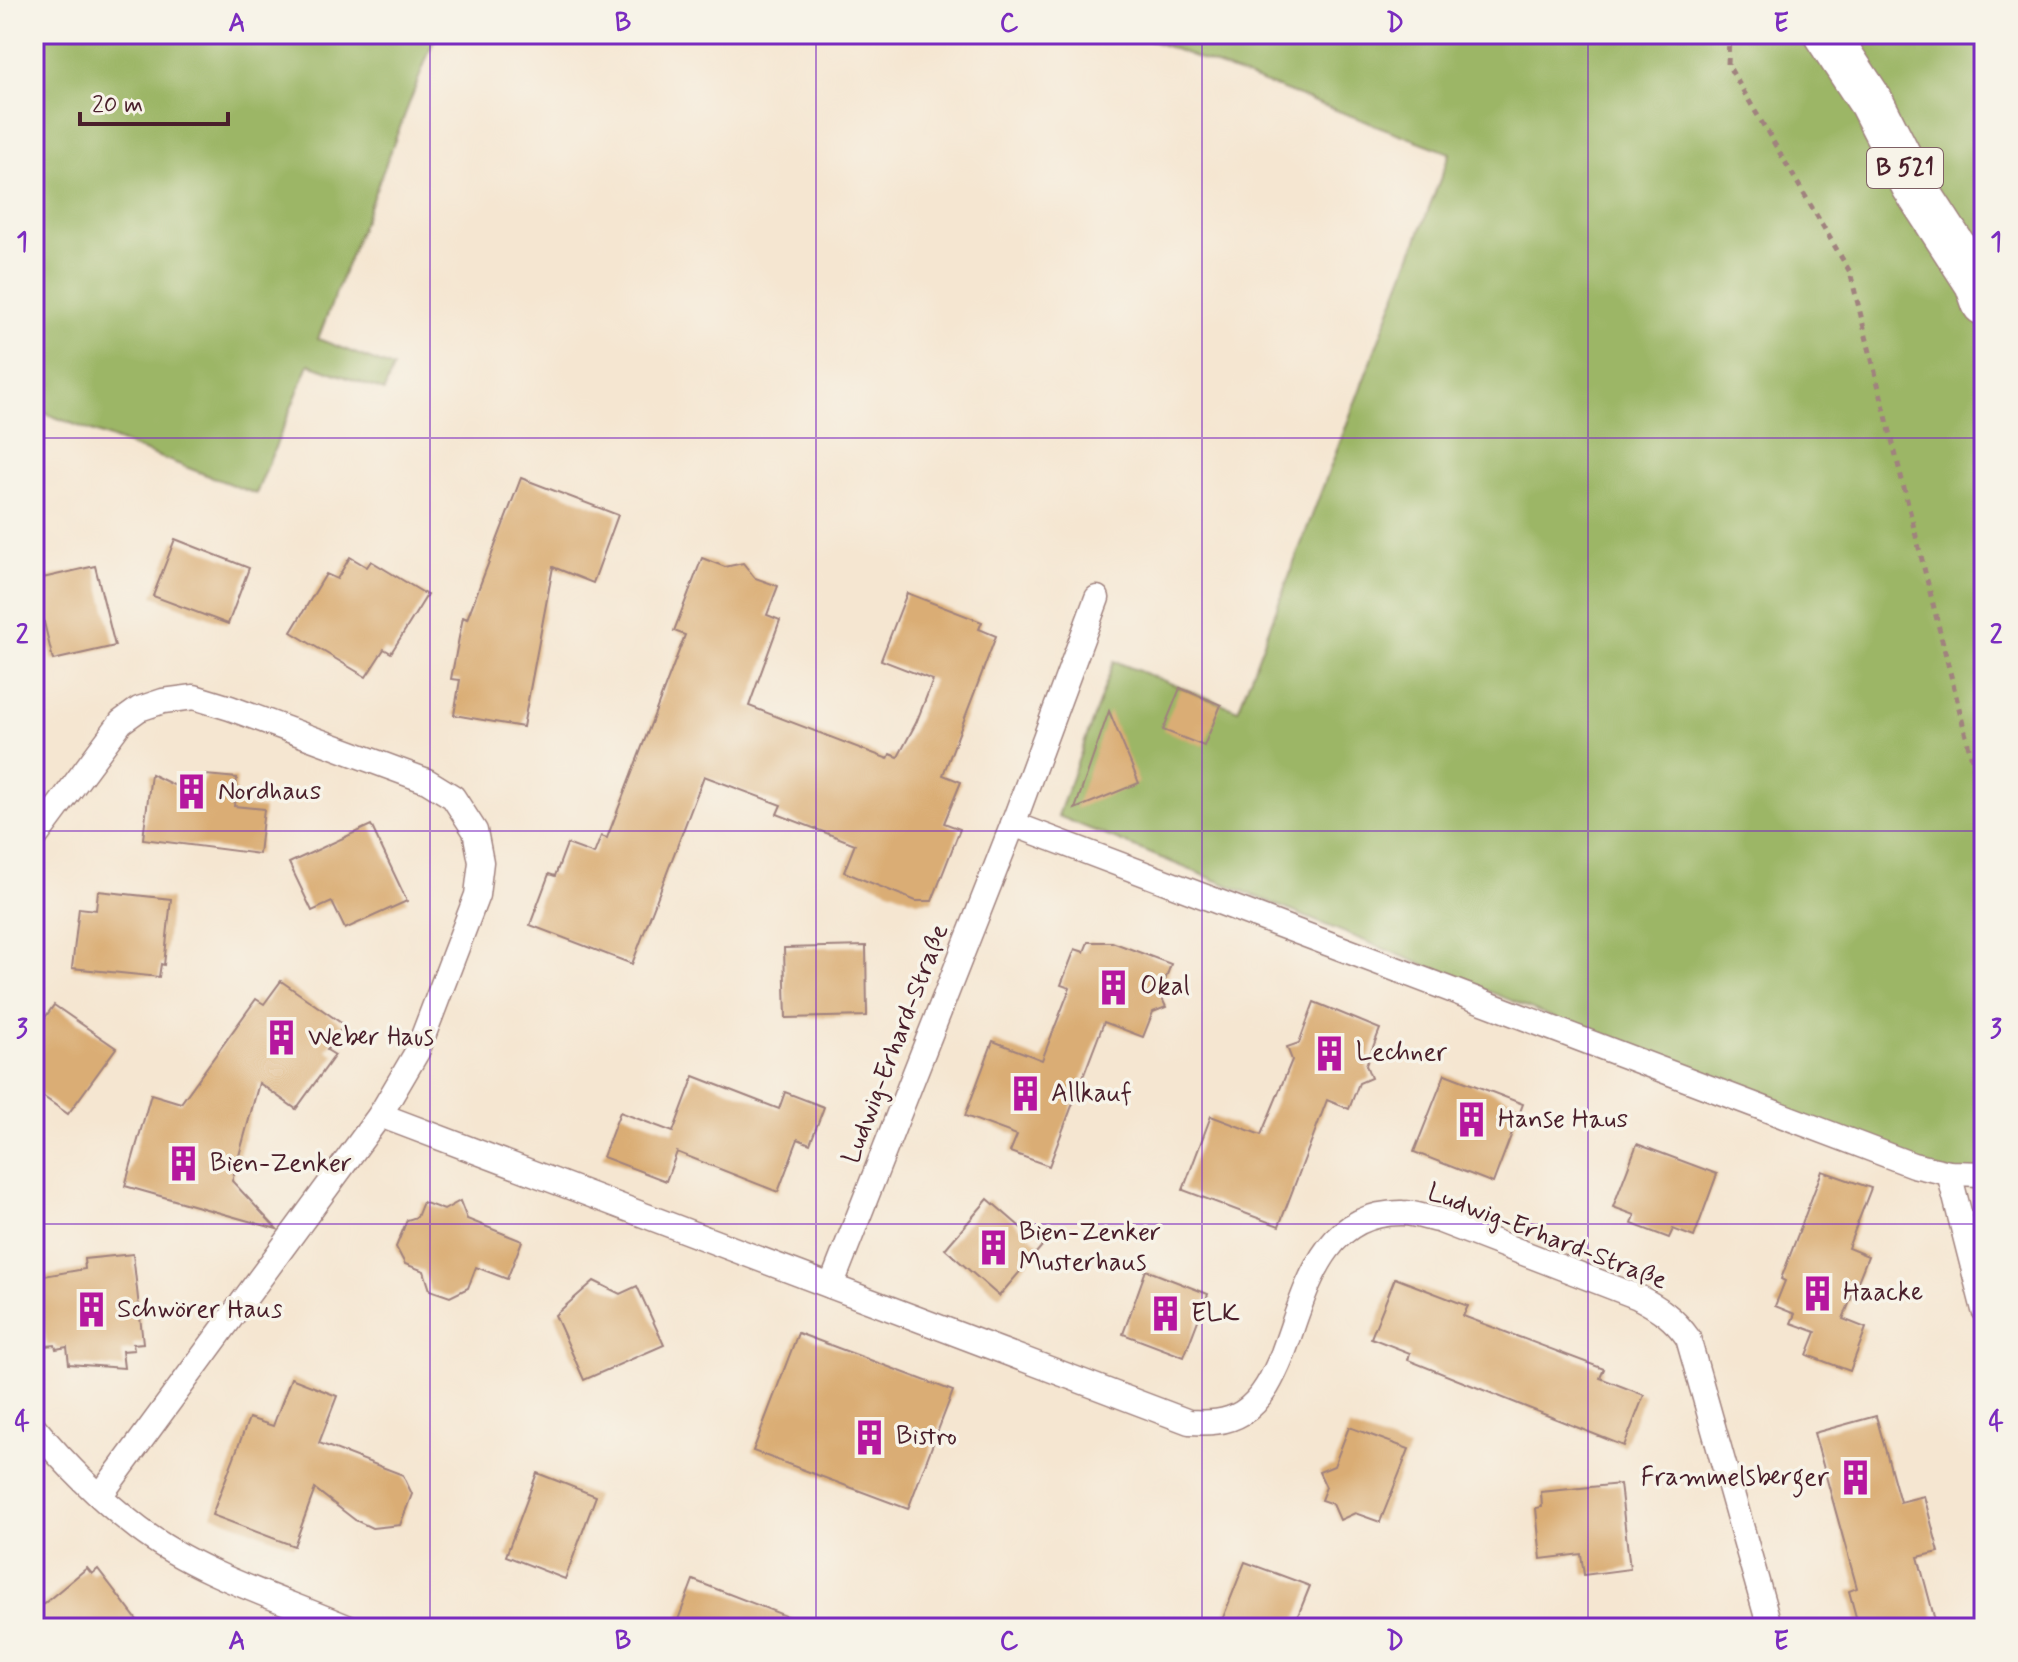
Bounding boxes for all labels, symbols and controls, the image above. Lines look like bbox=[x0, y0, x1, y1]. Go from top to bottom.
text: A bbox=[228, 7, 246, 41]
text: B bbox=[615, 7, 631, 41]
text: C bbox=[1000, 7, 1019, 41]
text: D bbox=[1386, 7, 1404, 41]
text: E bbox=[1773, 7, 1789, 41]
scale bar bbox=[80, 76, 228, 126]
text: 20 m bbox=[92, 90, 143, 121]
road number: B 521 bbox=[1867, 148, 1943, 188]
text: 1 bbox=[16, 226, 28, 260]
text: 1 bbox=[1990, 226, 2002, 260]
text: 2 bbox=[16, 619, 29, 653]
text: 2 bbox=[1990, 619, 2003, 653]
building icon: Nordhaus bbox=[173, 773, 211, 811]
place label: Nordhaus bbox=[218, 775, 321, 809]
street label: Ludwig-Erhard-Straße bbox=[835, 919, 957, 1169]
building icon: Okal bbox=[1095, 968, 1133, 1006]
place label: Okal bbox=[1140, 970, 1190, 1004]
text: 3 bbox=[16, 1013, 28, 1047]
text: 3 bbox=[1990, 1013, 2002, 1047]
building icon: Weber Haus bbox=[263, 1019, 301, 1057]
place label: Weber Haus bbox=[308, 1021, 434, 1055]
building icon: Lechner bbox=[1311, 1034, 1349, 1072]
place label: Lechner bbox=[1356, 1036, 1447, 1070]
building icon: Allkauf bbox=[1006, 1075, 1044, 1113]
place label: Allkauf bbox=[1051, 1077, 1132, 1111]
building icon: Hanse Haus bbox=[1453, 1101, 1491, 1139]
place label: Hanse Haus bbox=[1498, 1103, 1628, 1137]
building icon: Bien-Zenker bbox=[165, 1145, 203, 1183]
place label: Bien-Zenker bbox=[210, 1147, 352, 1181]
street label: Ludwig-Erhard-Straße bbox=[1422, 1176, 1672, 1298]
place label: Bien-Zenker Musterhaus bbox=[1019, 1216, 1161, 1280]
building icon: Bien-Zenker Musterhaus bbox=[974, 1229, 1012, 1267]
building icon: Haacke bbox=[1798, 1274, 1836, 1312]
place label: Haacke bbox=[1843, 1276, 1923, 1310]
building icon: Schwörer Haus bbox=[72, 1291, 110, 1329]
place label: Schwörer Haus bbox=[117, 1293, 282, 1327]
building icon: ELK bbox=[1146, 1295, 1184, 1333]
place label: ELK bbox=[1191, 1297, 1240, 1331]
text: 4 bbox=[14, 1406, 30, 1440]
text: 4 bbox=[1988, 1406, 2004, 1440]
building icon: Bistro bbox=[851, 1418, 889, 1456]
place label: Bistro bbox=[896, 1420, 957, 1454]
building icon: Frammelsberger bbox=[1836, 1459, 1874, 1497]
place label: Frammelsberger bbox=[1641, 1461, 1830, 1498]
text: A bbox=[228, 1625, 246, 1659]
text: B bbox=[615, 1625, 631, 1659]
text: C bbox=[1000, 1625, 1019, 1659]
text: D bbox=[1386, 1625, 1404, 1659]
text: E bbox=[1773, 1625, 1789, 1659]

